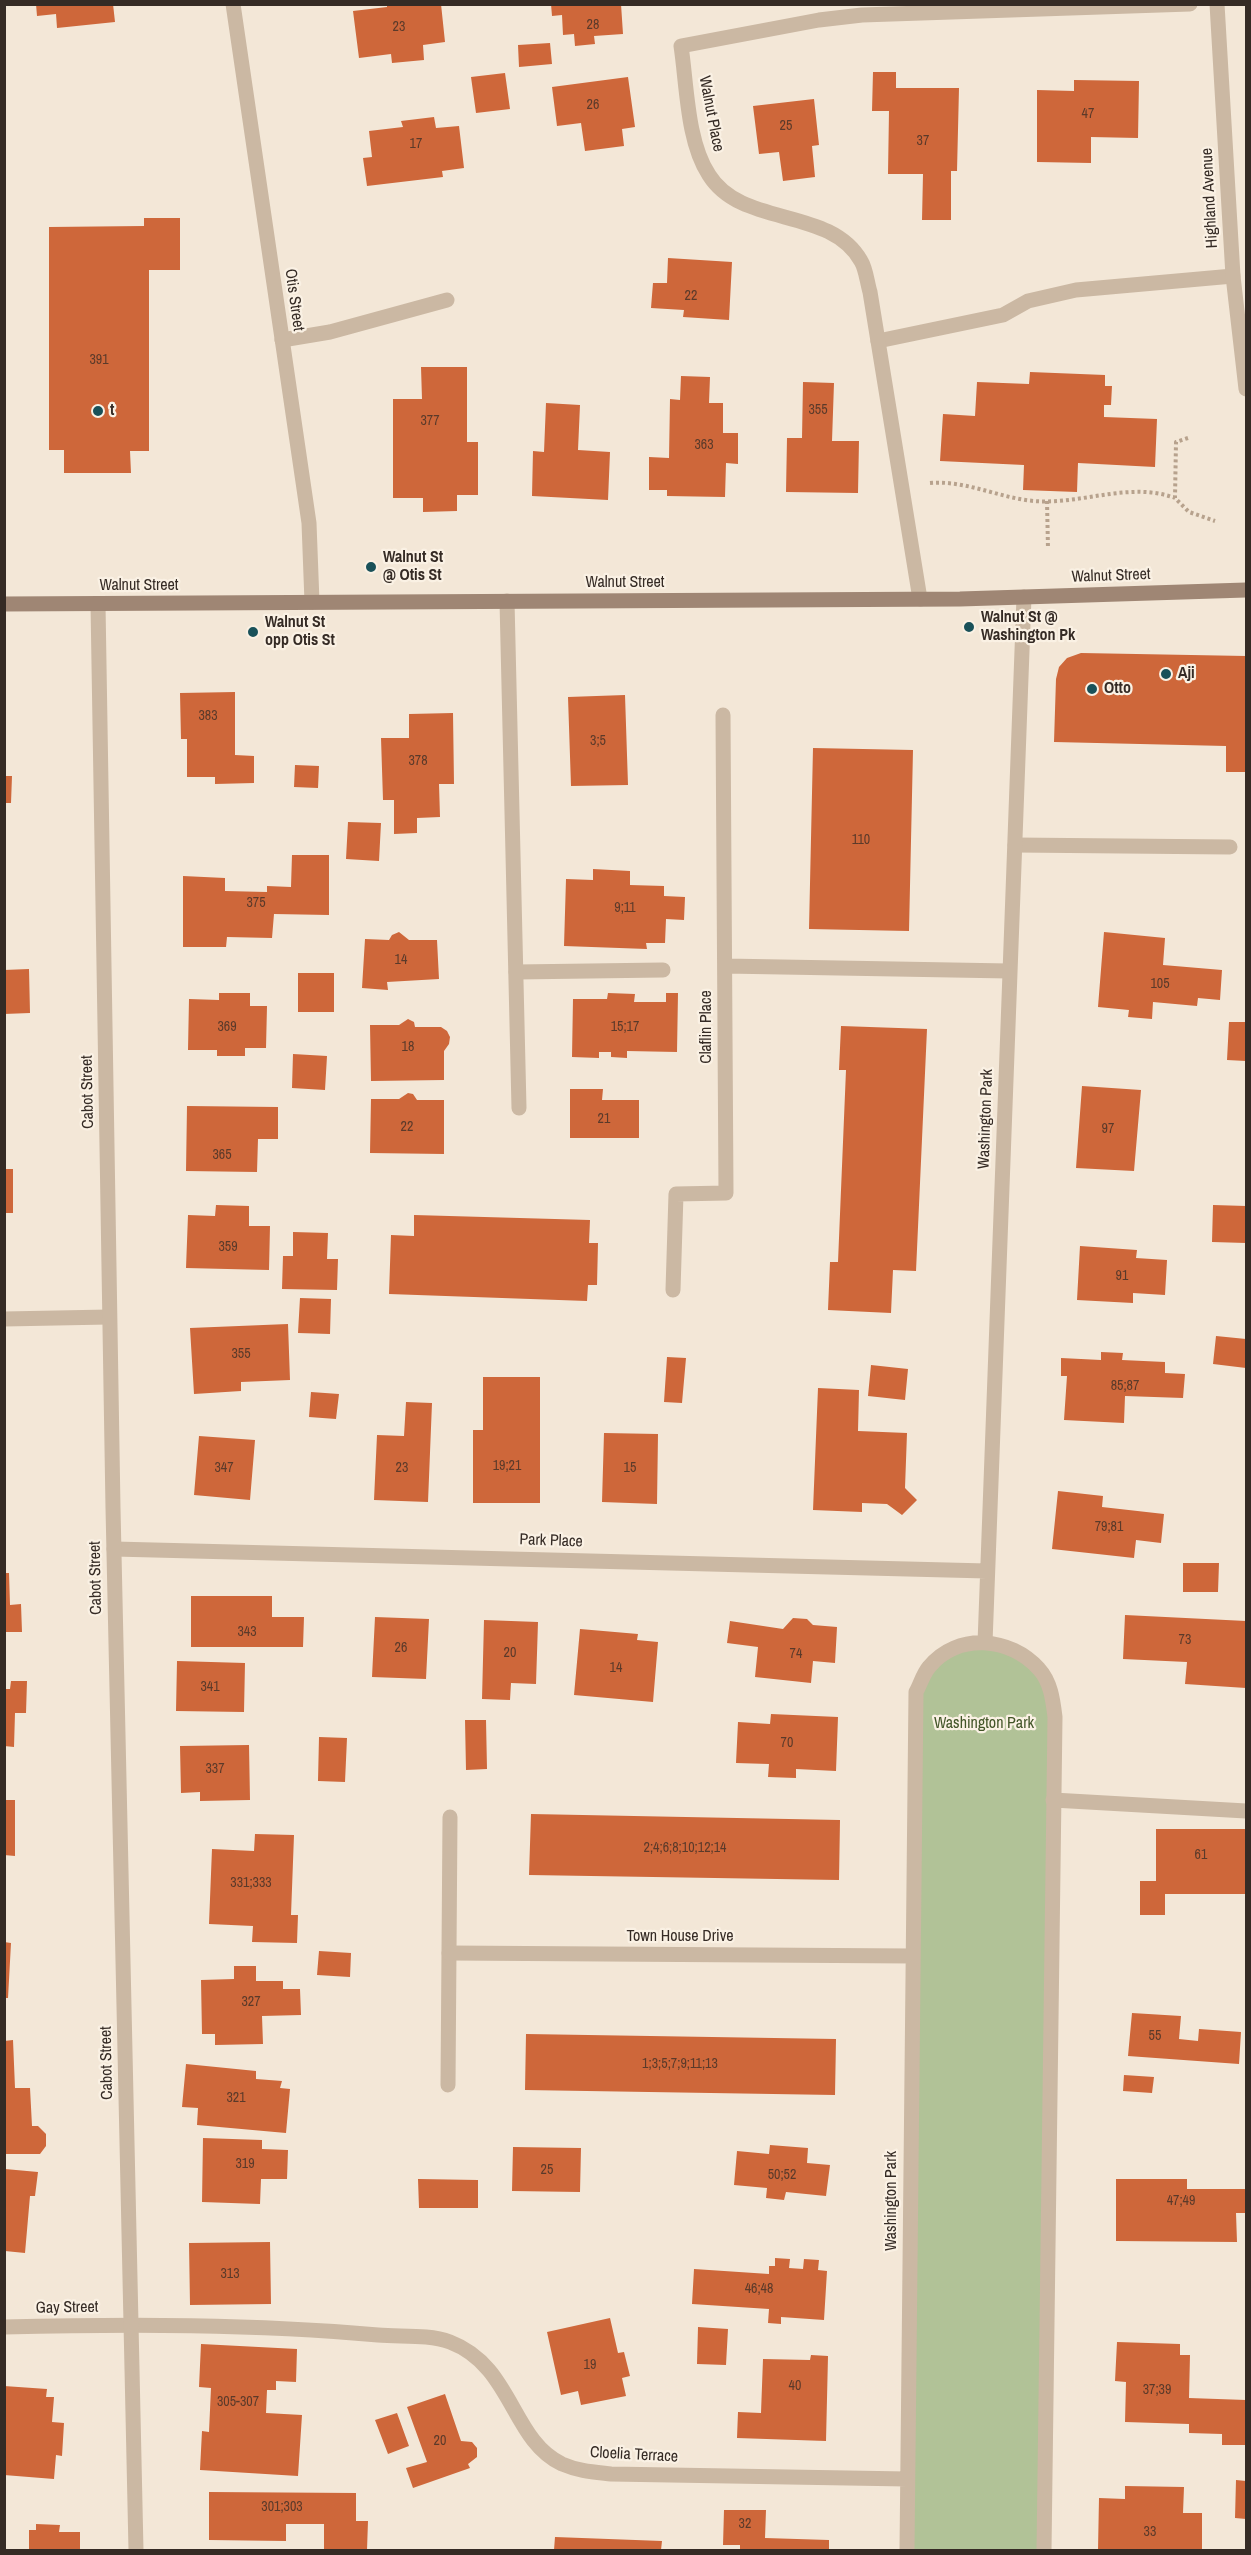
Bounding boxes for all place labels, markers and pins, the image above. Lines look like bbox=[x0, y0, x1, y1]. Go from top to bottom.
place label: t bbox=[110, 401, 114, 421]
marker: t bbox=[91, 404, 105, 418]
place label: Walnut St @ Otis St bbox=[383, 548, 443, 586]
marker: Walnut St @ Otis St bbox=[364, 560, 378, 574]
place label: Walnut St @ Washington Pk bbox=[981, 608, 1075, 646]
place label: Walnut St opp Otis St bbox=[265, 613, 335, 651]
marker: Walnut St @ Washington Pk bbox=[962, 620, 976, 634]
marker: Walnut St opp Otis St bbox=[246, 625, 260, 639]
place label: Aji bbox=[1178, 664, 1195, 684]
marker: Aji bbox=[1159, 667, 1173, 681]
place label: Otto bbox=[1104, 679, 1131, 699]
marker: Otto bbox=[1085, 682, 1099, 696]

